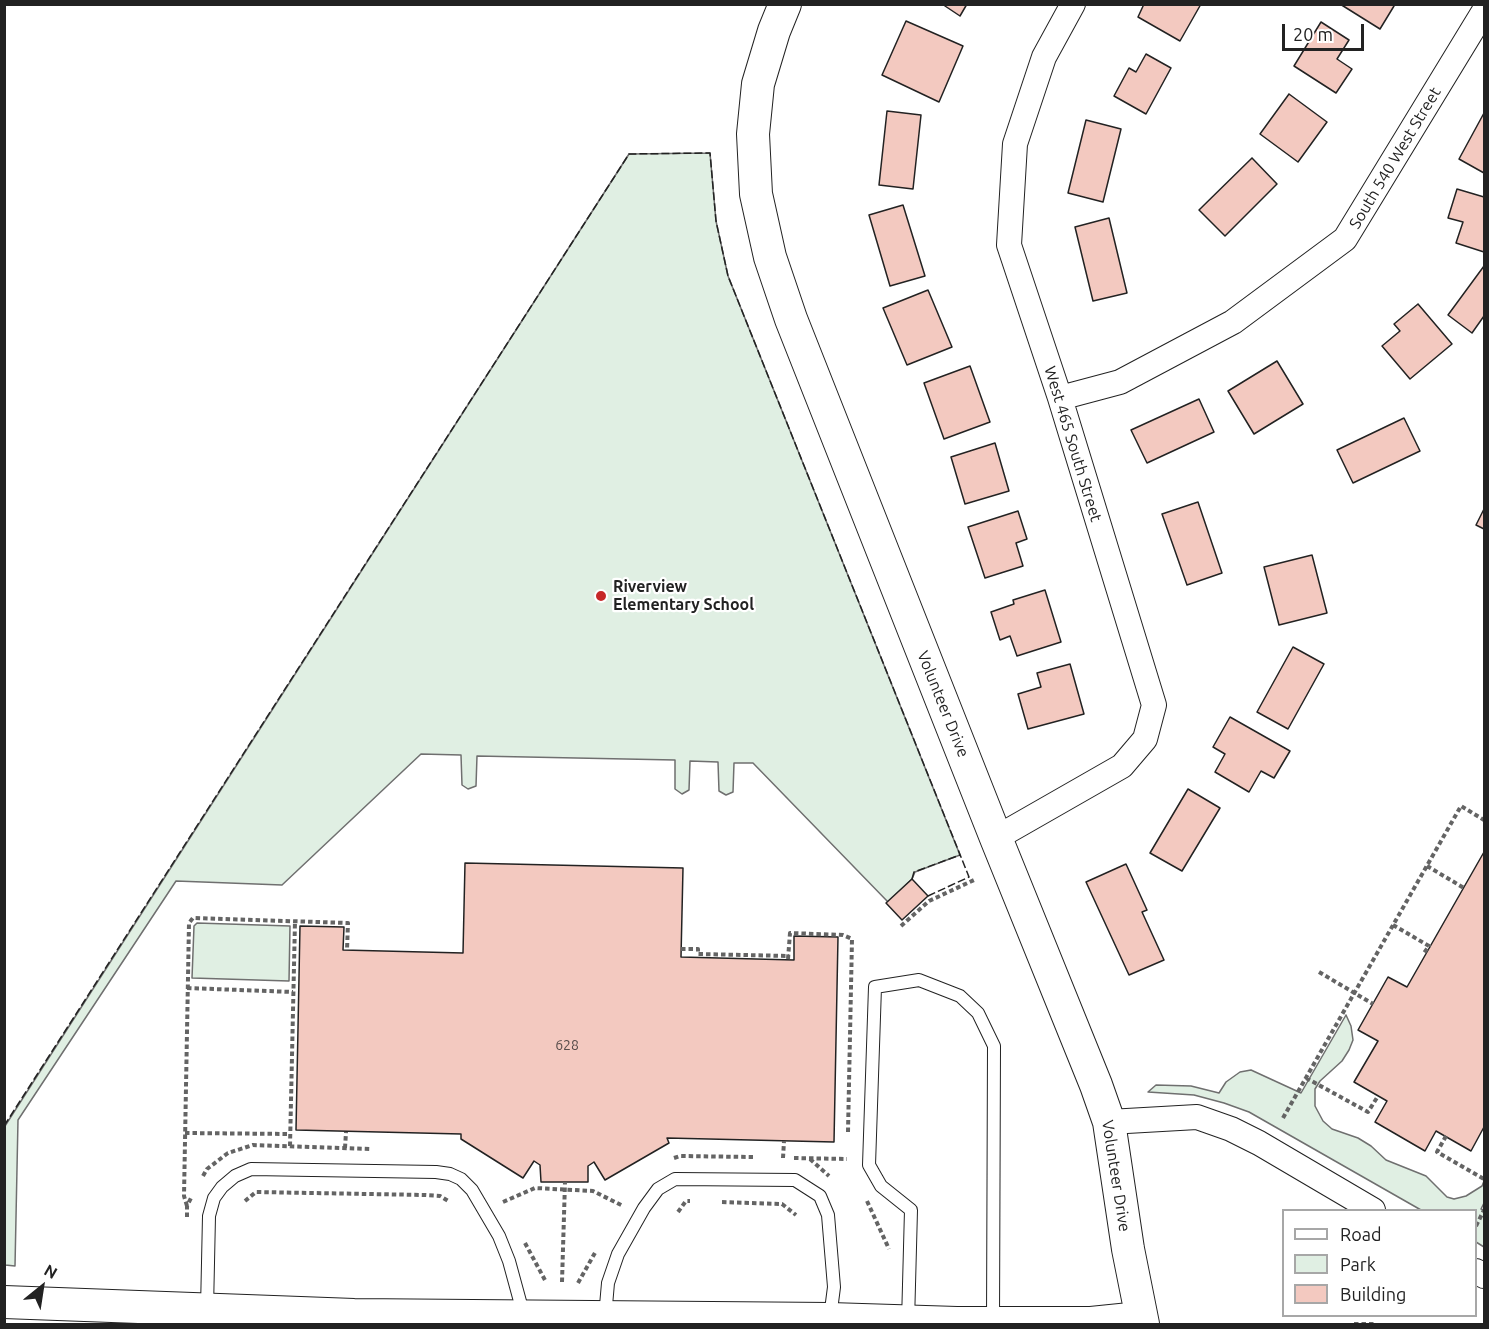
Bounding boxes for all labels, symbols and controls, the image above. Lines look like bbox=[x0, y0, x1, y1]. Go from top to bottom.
scale bar bbox=[1285, 12, 1368, 50]
text: 20 m bbox=[1293, 24, 1333, 44]
street label: South 540 West Street bbox=[1345, 84, 1445, 232]
street label: West 465 South Street bbox=[1040, 364, 1106, 524]
place label: Riverview Elementary School bbox=[613, 577, 754, 615]
marker: Riverview Elementary School bbox=[594, 589, 608, 603]
street label: Volunteer Drive bbox=[913, 648, 973, 760]
house number: 628 bbox=[555, 1037, 579, 1053]
street label: Volunteer Drive bbox=[1098, 1119, 1134, 1233]
legend bbox=[1282, 1209, 1477, 1317]
text: Road bbox=[1340, 1224, 1382, 1244]
text: Park bbox=[1340, 1254, 1376, 1274]
north arrow bbox=[12, 1257, 72, 1317]
text: N bbox=[41, 1261, 61, 1282]
text: Building bbox=[1340, 1284, 1406, 1304]

